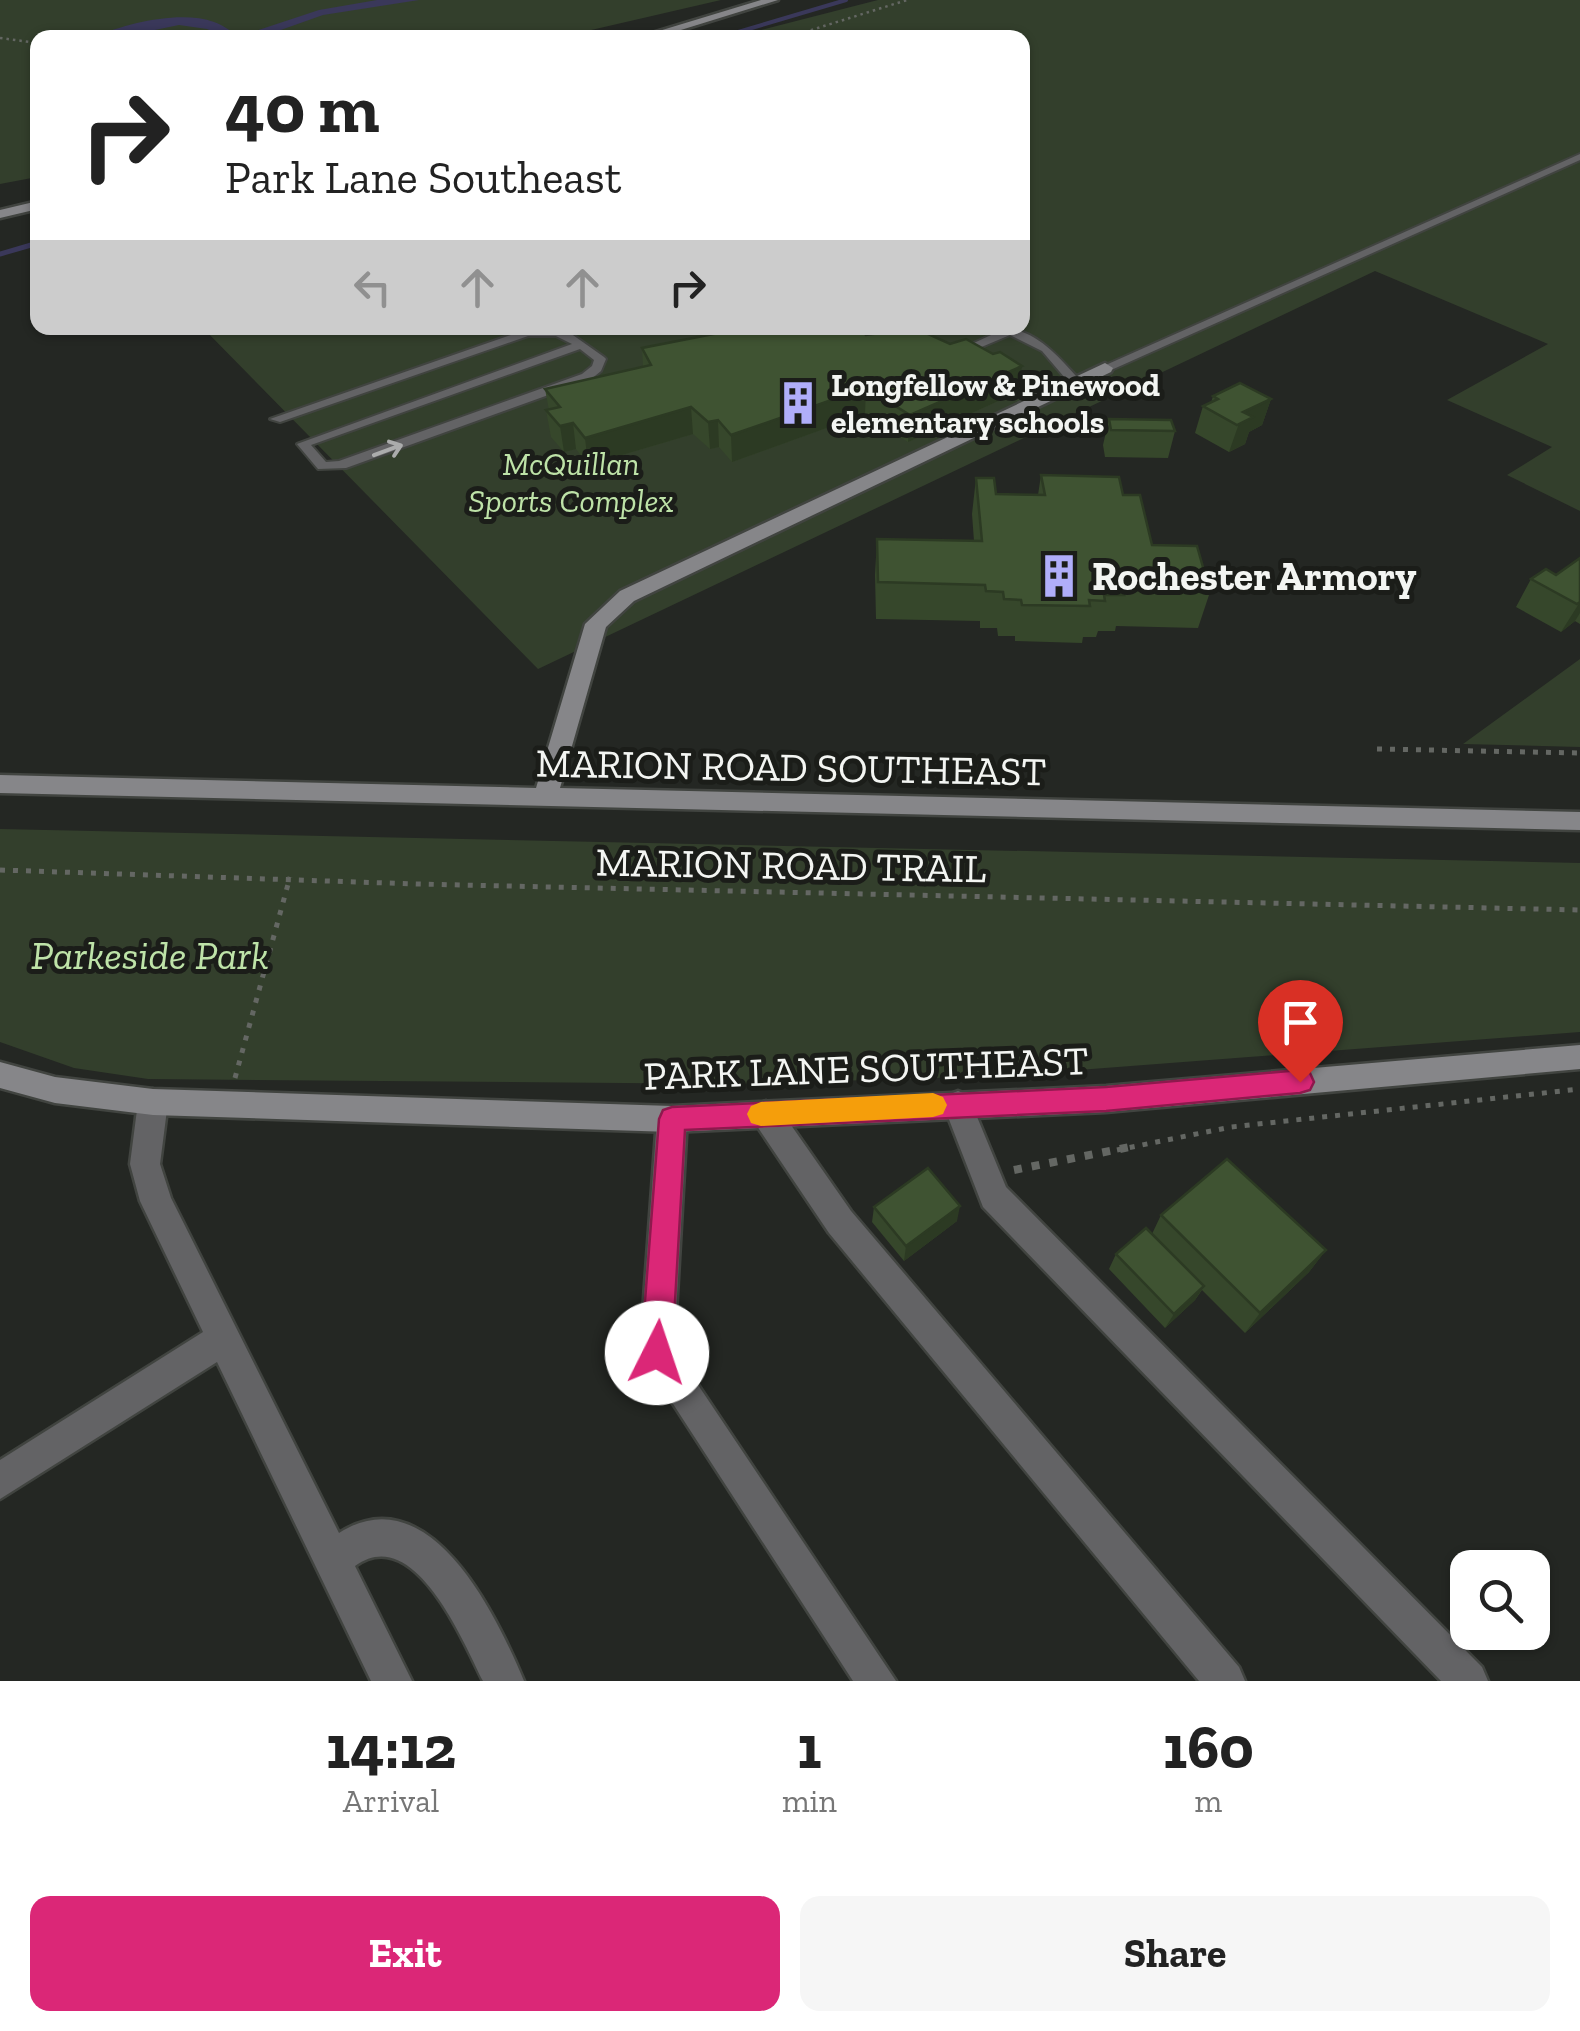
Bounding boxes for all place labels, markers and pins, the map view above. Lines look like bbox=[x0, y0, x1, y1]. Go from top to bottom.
place label: Longfellow & Pinewood elementary schools bbox=[831, 366, 1160, 441]
building icon: Longfellow & Pinewood elementary schools bbox=[774, 379, 822, 427]
building icon: Rochester Armory bbox=[1035, 552, 1083, 600]
place label: Rochester Armory bbox=[1092, 552, 1416, 600]
pin bbox=[1258, 980, 1343, 1083]

